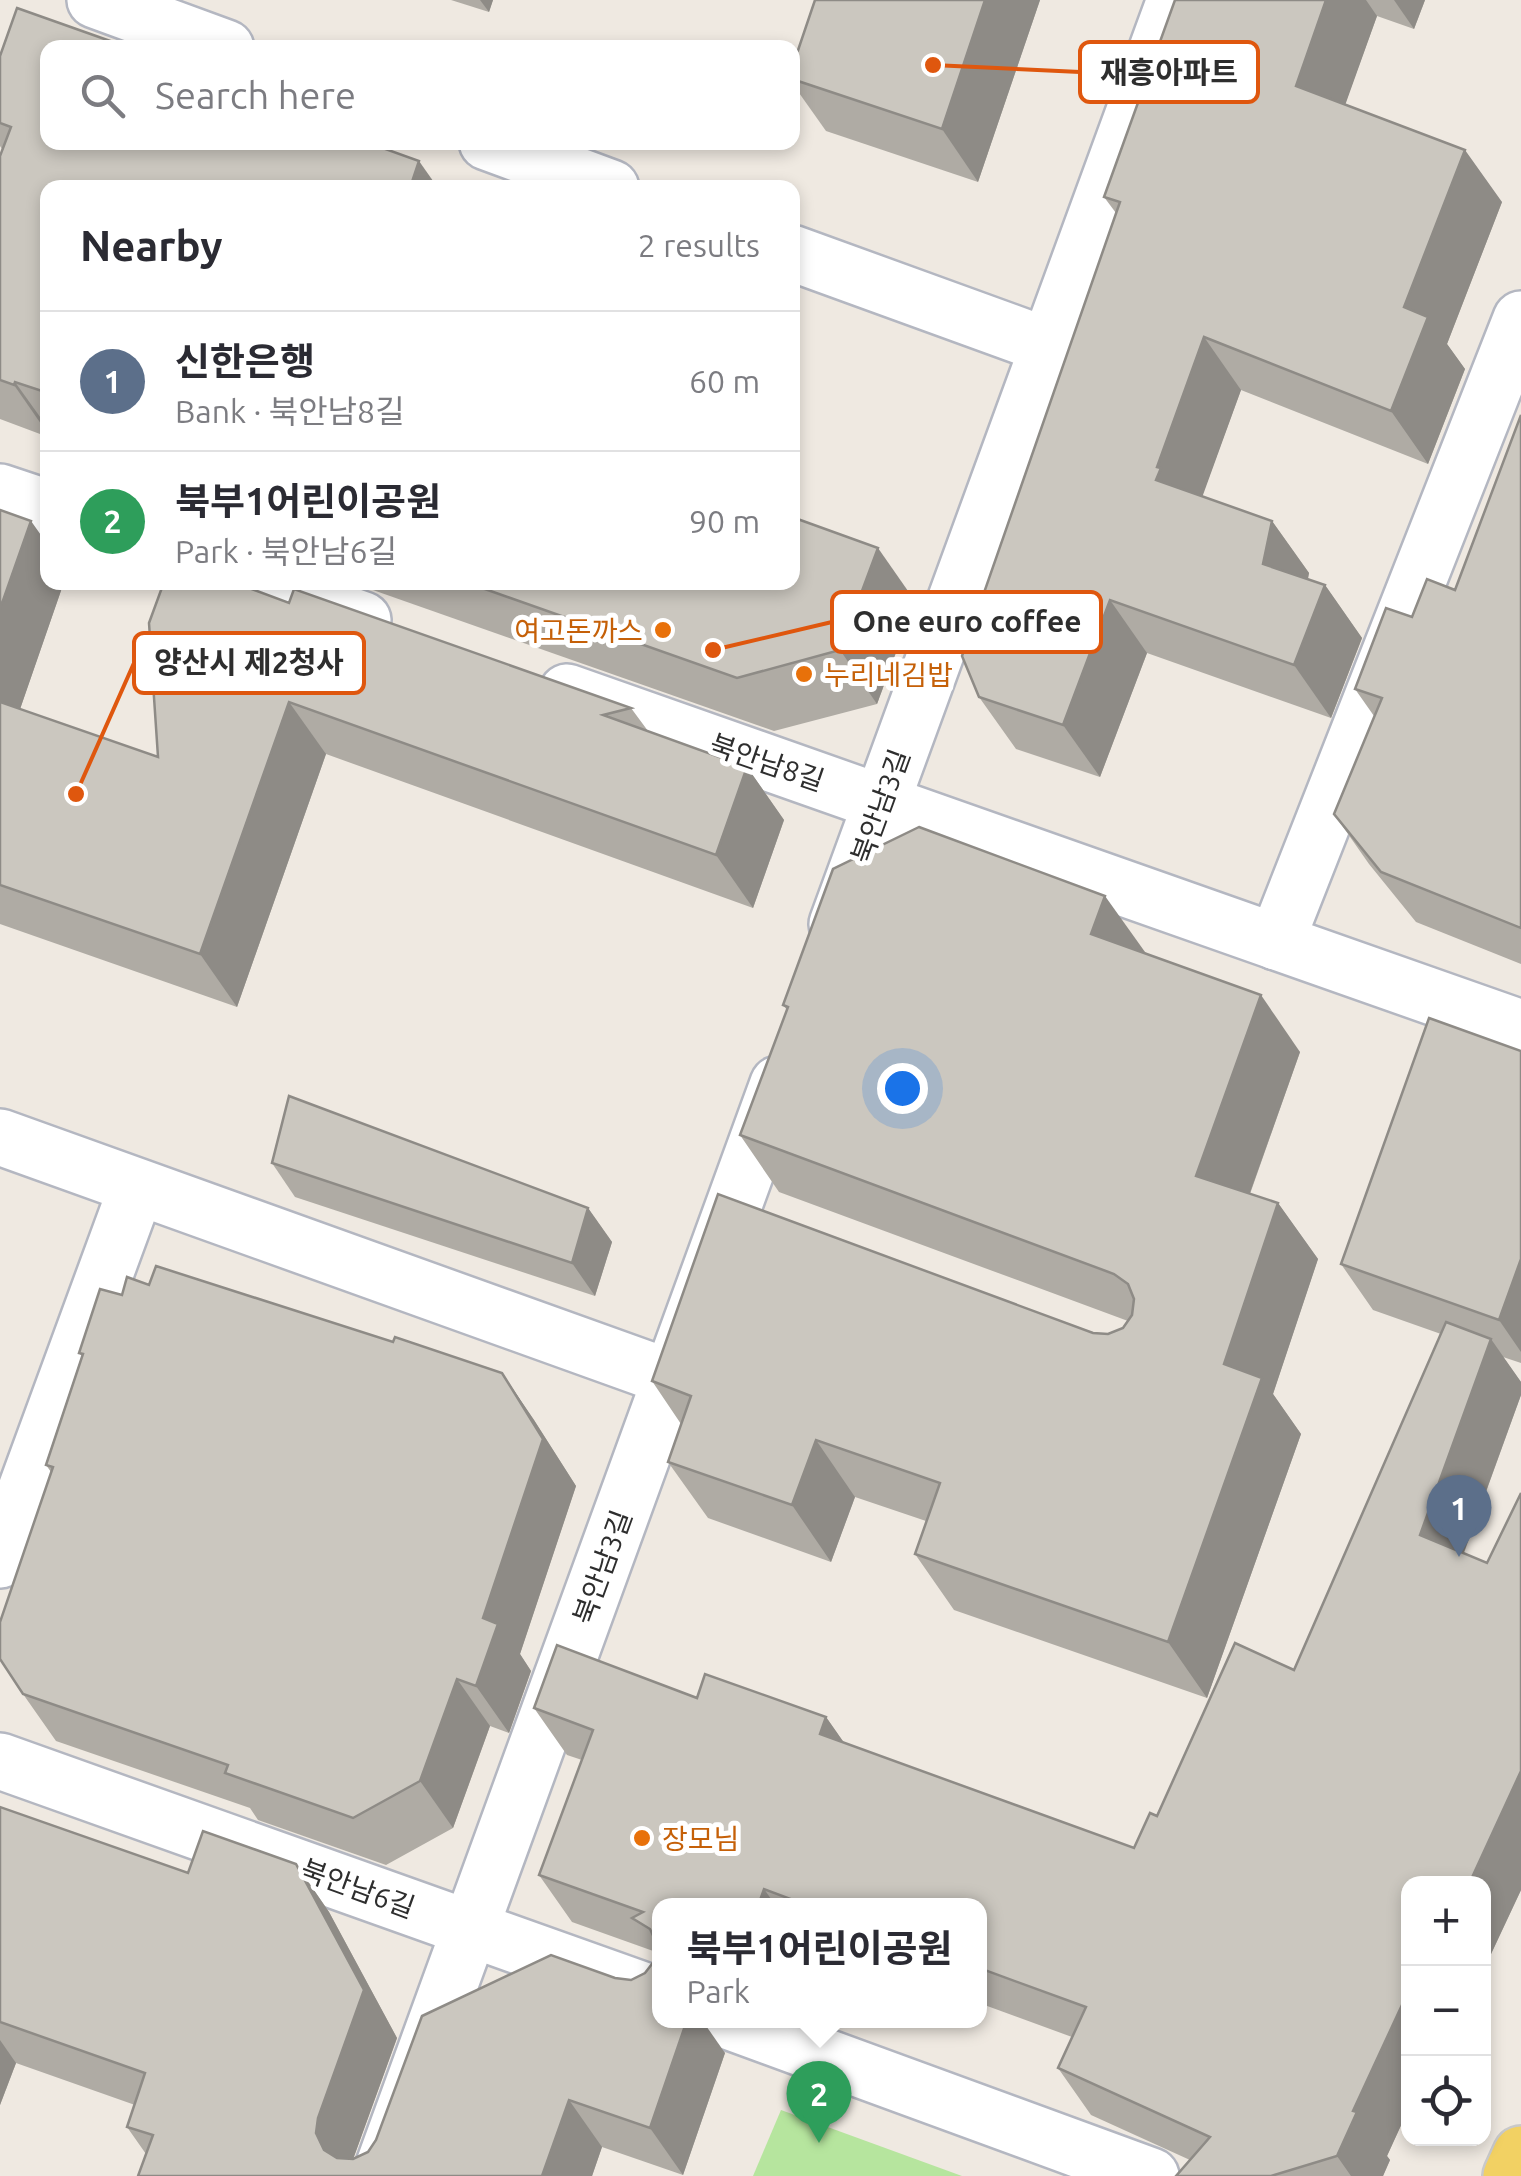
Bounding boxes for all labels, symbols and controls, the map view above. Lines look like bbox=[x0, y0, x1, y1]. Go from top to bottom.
search box bbox=[40, 40, 800, 150]
callout: 재흥아파트 bbox=[1080, 42, 1258, 102]
text: 재흥아파트 bbox=[1100, 55, 1238, 89]
icon: search bbox=[75, 68, 130, 123]
text: Search here bbox=[155, 74, 356, 116]
text: Nearby bbox=[80, 222, 223, 269]
text: 2 results bbox=[638, 227, 760, 263]
text: 신한은행 bbox=[175, 340, 315, 382]
text: 1 bbox=[103, 363, 122, 399]
text: 60 m bbox=[689, 363, 760, 399]
text: Bank · 북안남8길 bbox=[175, 393, 405, 429]
text: 북부1어린이공원 bbox=[175, 480, 441, 522]
text: 2 bbox=[103, 503, 122, 539]
text: 90 m bbox=[689, 503, 760, 539]
text: Park · 북안남6길 bbox=[175, 533, 397, 569]
callout: One euro coffee bbox=[832, 592, 1101, 652]
text: One euro coffee bbox=[853, 604, 1081, 638]
place label: 여고돈까스 bbox=[514, 615, 643, 646]
marker: 여고돈까스 bbox=[652, 619, 674, 641]
callout: 양산시 제2청사 bbox=[134, 633, 364, 693]
text: 양산시 제2청사 bbox=[154, 645, 344, 679]
place label: 누리네김밥 bbox=[824, 659, 953, 690]
marker: 누리네김밥 bbox=[793, 663, 815, 685]
street label: 북안남8길 bbox=[706, 728, 828, 796]
street label: 북안남3길 bbox=[845, 745, 915, 867]
your location bbox=[877, 1063, 928, 1114]
pin: 1 bbox=[1426, 1474, 1492, 1557]
street label: 북안남3길 bbox=[567, 1506, 637, 1628]
place label: 장모님 bbox=[662, 1823, 739, 1854]
marker: 장모님 bbox=[631, 1827, 653, 1849]
street label: 북안남6길 bbox=[297, 1853, 419, 1923]
map controls bbox=[1401, 1876, 1491, 2146]
button: + bbox=[1401, 1876, 1491, 1966]
popup bbox=[652, 1898, 987, 2028]
text: 북부1어린이공원 bbox=[686, 1927, 953, 1969]
button: − bbox=[1401, 1966, 1491, 2056]
text: Park bbox=[686, 1973, 750, 2009]
button: locate bbox=[1401, 2056, 1491, 2146]
pin: 2 bbox=[786, 2060, 852, 2143]

